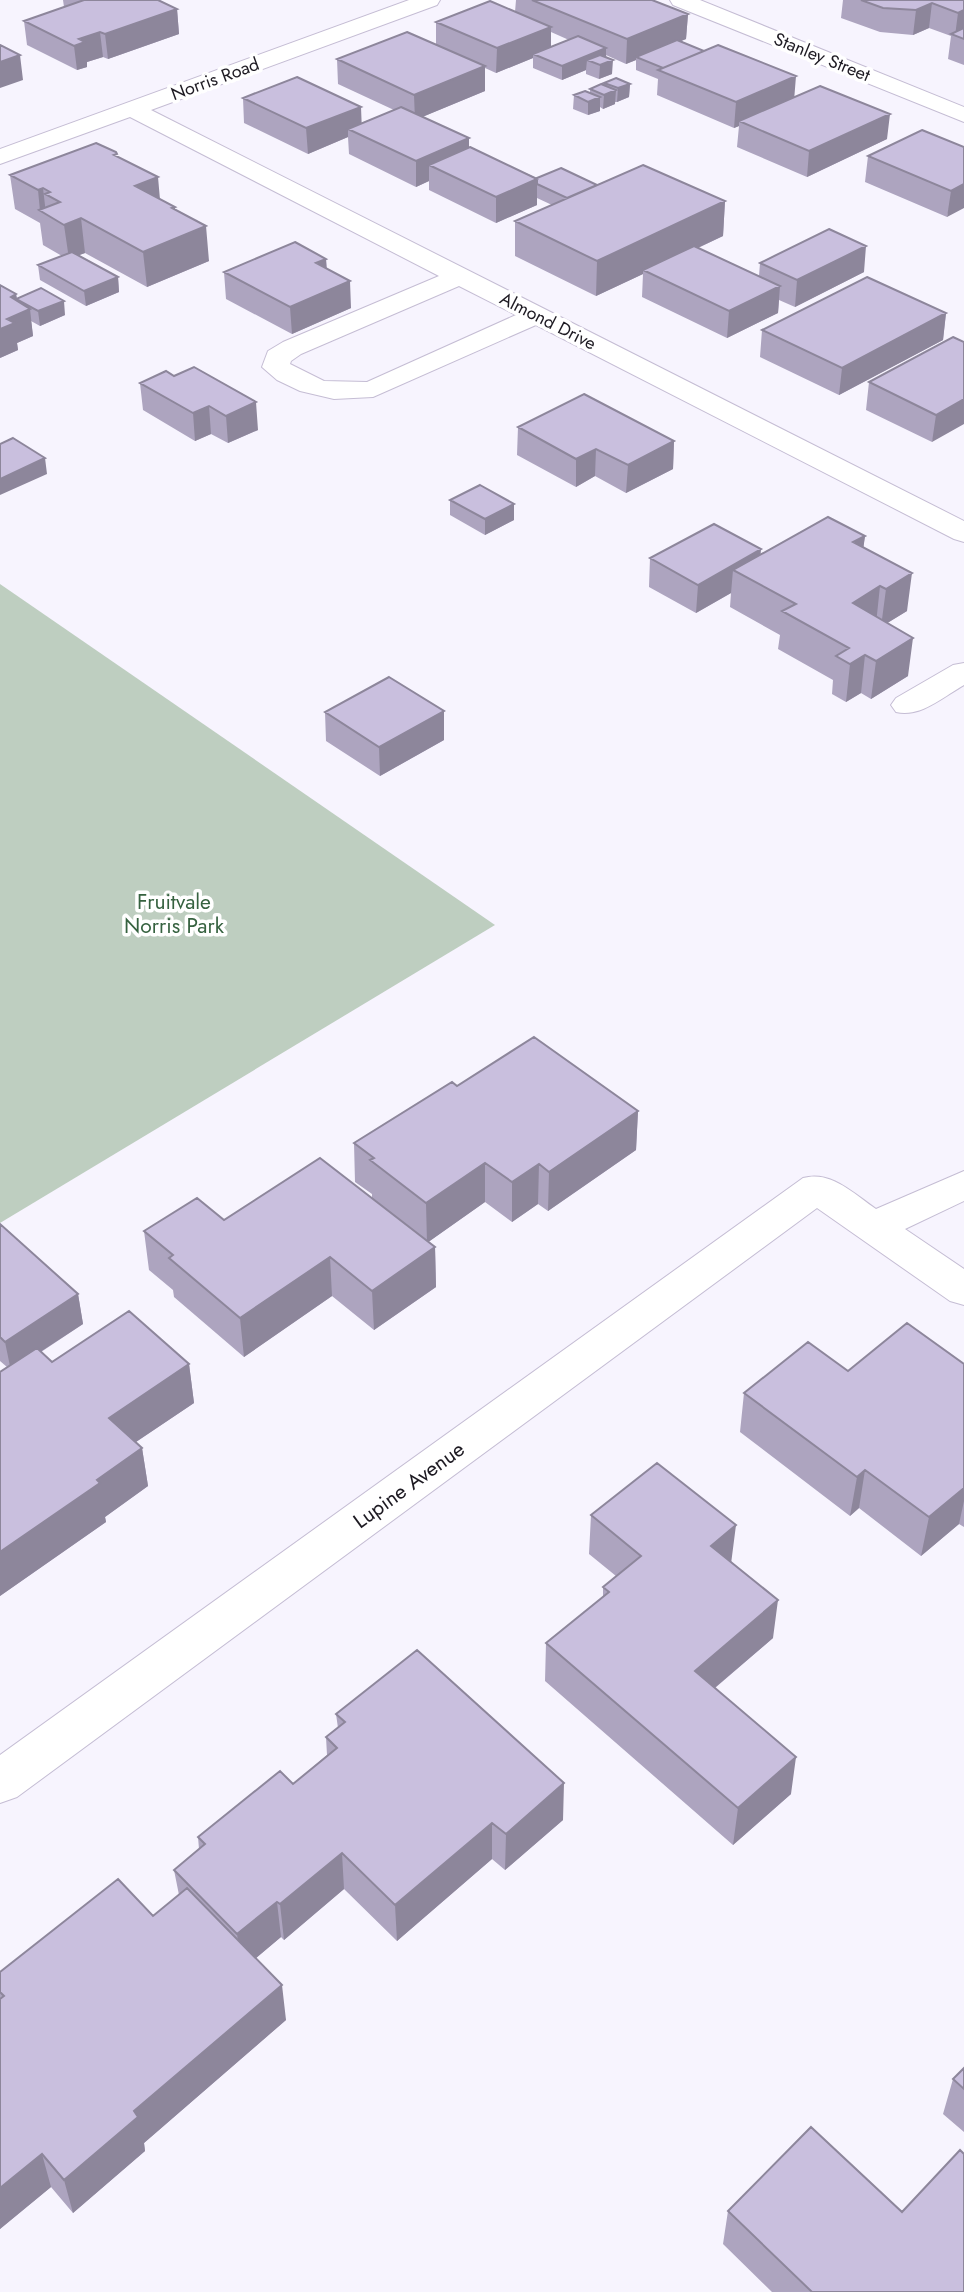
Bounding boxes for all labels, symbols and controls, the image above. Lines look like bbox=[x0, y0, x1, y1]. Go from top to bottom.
street label: Stanley Street bbox=[770, 26, 875, 88]
street label: Norris Road bbox=[167, 51, 263, 107]
street label: Almond Drive bbox=[495, 286, 601, 356]
park label: Fruitvale Norris Park bbox=[124, 887, 225, 941]
street label: Lupine Avenue bbox=[347, 1434, 471, 1536]

